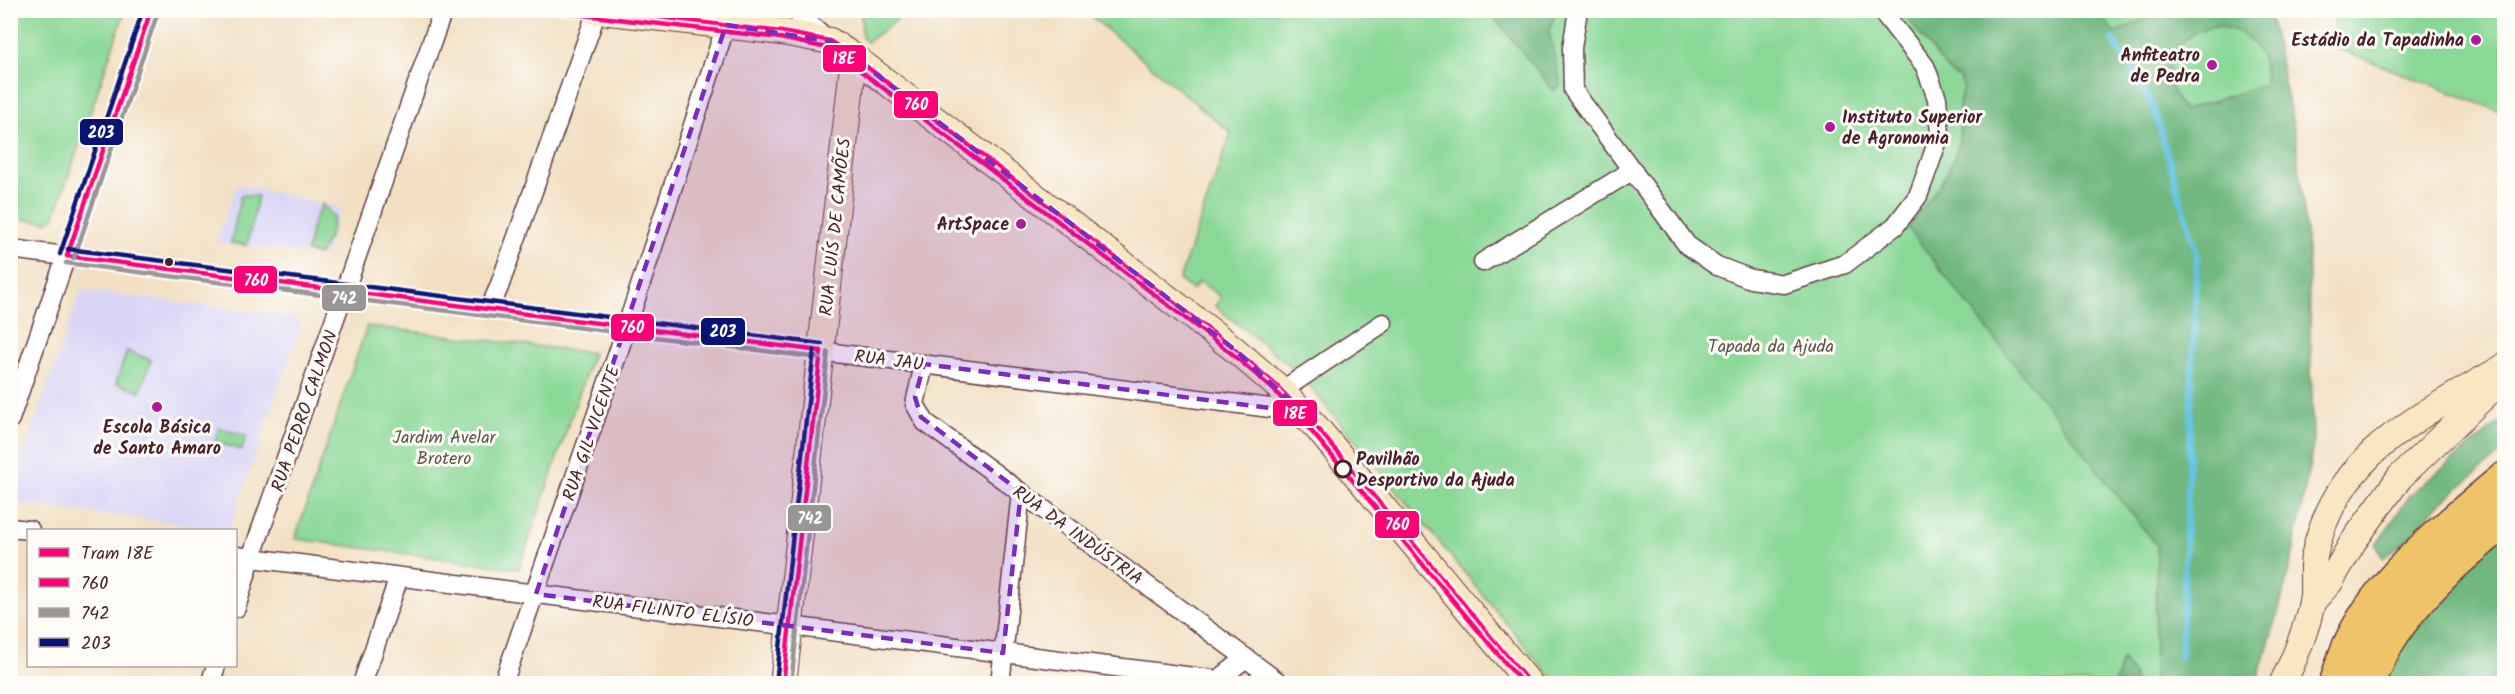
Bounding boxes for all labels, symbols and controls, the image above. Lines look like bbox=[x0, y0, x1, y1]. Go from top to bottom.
place label: Estádio da Tapadinha bbox=[2291, 27, 2464, 56]
marker: Estádio da Tapadinha bbox=[2469, 33, 2483, 47]
place label: Anfiteatro de Pedra bbox=[2120, 42, 2200, 92]
line badge: 18E bbox=[822, 44, 867, 73]
text: 18E bbox=[832, 47, 857, 72]
marker: Anfiteatro de Pedra bbox=[2205, 58, 2219, 72]
line badge: 760 bbox=[893, 90, 939, 119]
text: 760 bbox=[904, 93, 929, 118]
place label: Instituto Superior de Agronomia bbox=[1842, 104, 1983, 154]
line badge: 203 bbox=[79, 118, 124, 146]
marker: Instituto Superior de Agronomia bbox=[1823, 120, 1837, 134]
text: 203 bbox=[88, 121, 114, 146]
street label: RUA LUÍS DE CAMÕES bbox=[813, 136, 860, 318]
place label: ArtSpace bbox=[937, 211, 1009, 240]
marker: ArtSpace bbox=[1014, 217, 1028, 231]
unlabelled marker bbox=[163, 256, 175, 268]
line badge: 760 bbox=[233, 265, 278, 294]
text: 760 bbox=[244, 269, 269, 294]
line badge: 742 bbox=[321, 284, 367, 312]
text: 742 bbox=[331, 287, 357, 312]
line badge: 760 bbox=[610, 313, 655, 342]
text: 760 bbox=[620, 316, 645, 341]
line badge: 203 bbox=[700, 317, 746, 346]
text: 203 bbox=[710, 320, 736, 345]
street label: RUA PEDRO CALMON bbox=[264, 327, 347, 496]
park label: Tapada da Ajuda bbox=[1708, 333, 1834, 362]
street label: RUA JAU bbox=[853, 343, 925, 380]
street label: RUA GIL VICENTE bbox=[556, 361, 629, 505]
line badge: 18E bbox=[1272, 399, 1318, 427]
marker: Escola Básica de Santo Amaro bbox=[150, 400, 164, 414]
text: 18E bbox=[1283, 402, 1308, 427]
place label: Escola Básica de Santo Amaro bbox=[93, 414, 221, 464]
park label: Jardim Avelar Brotero bbox=[392, 424, 497, 474]
place label: Pavilhão Desportivo da Ajuda bbox=[1356, 446, 1515, 496]
marker: Pavilhão Desportivo da Ajuda bbox=[1334, 460, 1352, 478]
street label: RUA DA INDÚSTRIA bbox=[1006, 479, 1149, 594]
line badge: 742 bbox=[787, 504, 832, 532]
text: 742 bbox=[797, 507, 823, 532]
line badge: 760 bbox=[1374, 510, 1420, 539]
text: 760 bbox=[1385, 513, 1410, 538]
legend bbox=[27, 529, 237, 667]
text: Tram 18E bbox=[81, 540, 154, 569]
text: 760 bbox=[81, 570, 108, 599]
street label: RUA FILINTO ELÍSIO bbox=[591, 588, 755, 637]
text: 742 bbox=[81, 600, 110, 629]
text: 203 bbox=[81, 630, 111, 659]

